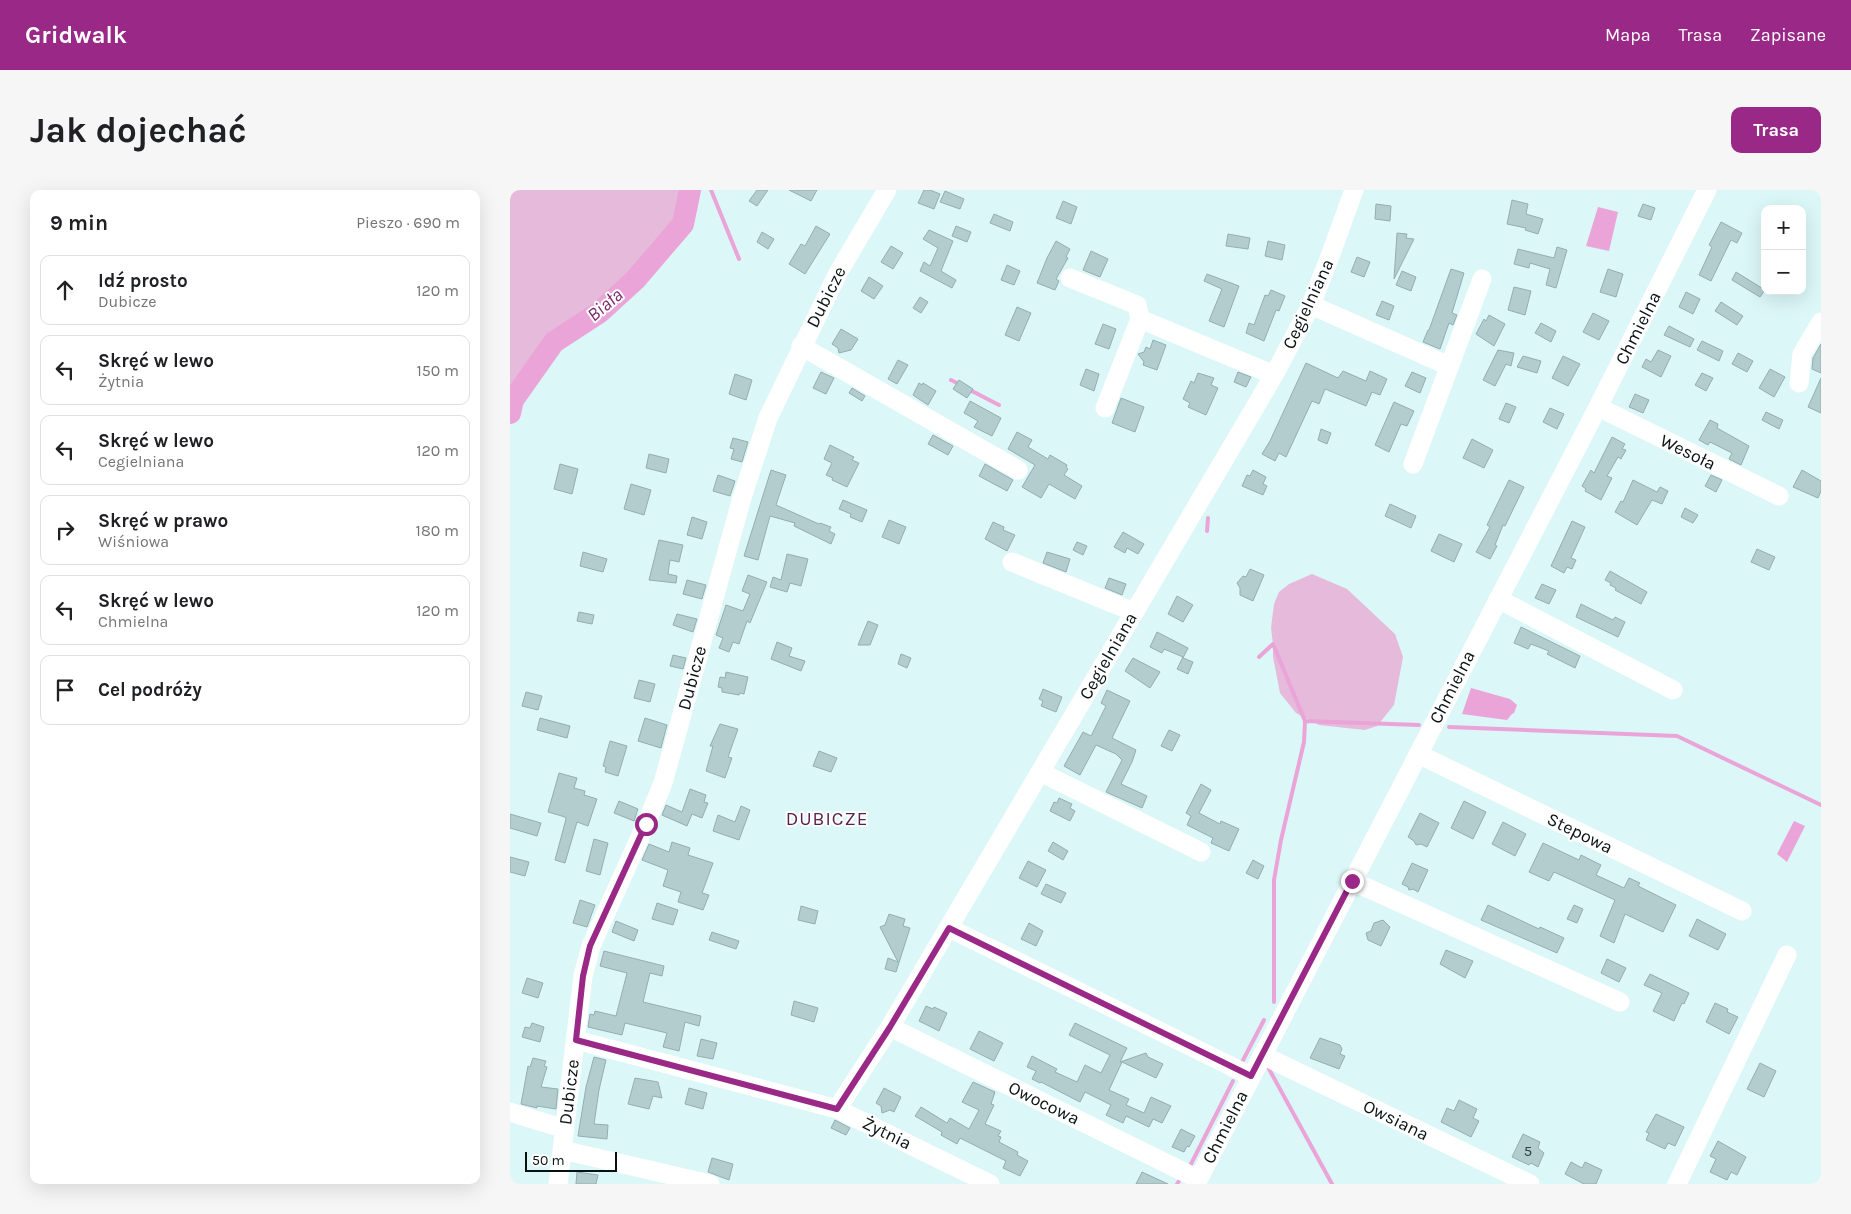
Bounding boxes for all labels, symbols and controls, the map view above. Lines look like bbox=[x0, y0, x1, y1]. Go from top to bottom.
text: Gridwalk bbox=[25, 21, 127, 49]
text: Mapa bbox=[1605, 24, 1651, 46]
text: Trasa bbox=[1679, 24, 1722, 46]
text: Zapisane bbox=[1750, 24, 1826, 46]
button: Trasa bbox=[1731, 107, 1821, 153]
text: Jak dojechać bbox=[30, 110, 246, 151]
map controls bbox=[1761, 205, 1806, 295]
button: + bbox=[1761, 205, 1806, 250]
text: 9 min bbox=[50, 211, 108, 235]
text: Pieszo · 690 m bbox=[356, 213, 460, 232]
button: − bbox=[1761, 250, 1806, 295]
street label: Cegielniana bbox=[1278, 255, 1338, 353]
street label: Dubicze bbox=[801, 263, 851, 331]
text: Idź prosto bbox=[98, 270, 188, 292]
icon: ahead bbox=[51, 276, 79, 304]
text: 120 m bbox=[416, 281, 459, 300]
water label: Biała bbox=[583, 284, 627, 326]
street label: Chmielna bbox=[1610, 288, 1666, 368]
text: Dubicze bbox=[98, 292, 157, 311]
text: Skręć w lewo bbox=[98, 350, 214, 372]
icon: left bbox=[51, 356, 79, 384]
text: 150 m bbox=[416, 361, 459, 380]
text: Żytnia bbox=[98, 372, 144, 391]
street label: Wesoła bbox=[1657, 429, 1719, 475]
text: Skręć w lewo bbox=[98, 430, 214, 452]
icon: left bbox=[51, 436, 79, 464]
text: 120 m bbox=[416, 441, 459, 460]
text: Cegielniana bbox=[98, 452, 184, 471]
text: Skręć w prawo bbox=[98, 510, 228, 532]
icon: right bbox=[51, 516, 79, 544]
text: 180 m bbox=[416, 521, 459, 540]
text: Wiśniowa bbox=[98, 532, 169, 551]
text: Skręć w lewo bbox=[98, 590, 214, 612]
icon: left bbox=[51, 596, 79, 624]
text: 120 m bbox=[416, 601, 459, 620]
street label: Cegielniana bbox=[1074, 608, 1142, 704]
text: Chmielna bbox=[98, 612, 168, 631]
street label: Dubicze bbox=[673, 643, 711, 713]
street label: Chmielna bbox=[1424, 647, 1480, 727]
icon: arrive bbox=[51, 676, 79, 704]
text: Cel podróży bbox=[98, 679, 202, 701]
district label: DUBICZE bbox=[786, 808, 868, 830]
street label: Stepowa bbox=[1544, 808, 1616, 858]
route start bbox=[635, 813, 658, 836]
route end bbox=[1341, 870, 1364, 893]
street label: Dubicze bbox=[554, 1058, 584, 1126]
street label: Owocowa bbox=[1005, 1076, 1083, 1130]
street label: Chmielna bbox=[1197, 1087, 1253, 1167]
street label: Owsiana bbox=[1360, 1095, 1432, 1145]
street label: Żytnia bbox=[859, 1112, 915, 1154]
house number: 5 bbox=[1524, 1142, 1532, 1160]
scale bar bbox=[525, 1149, 618, 1172]
text: 50 m bbox=[532, 1152, 565, 1169]

